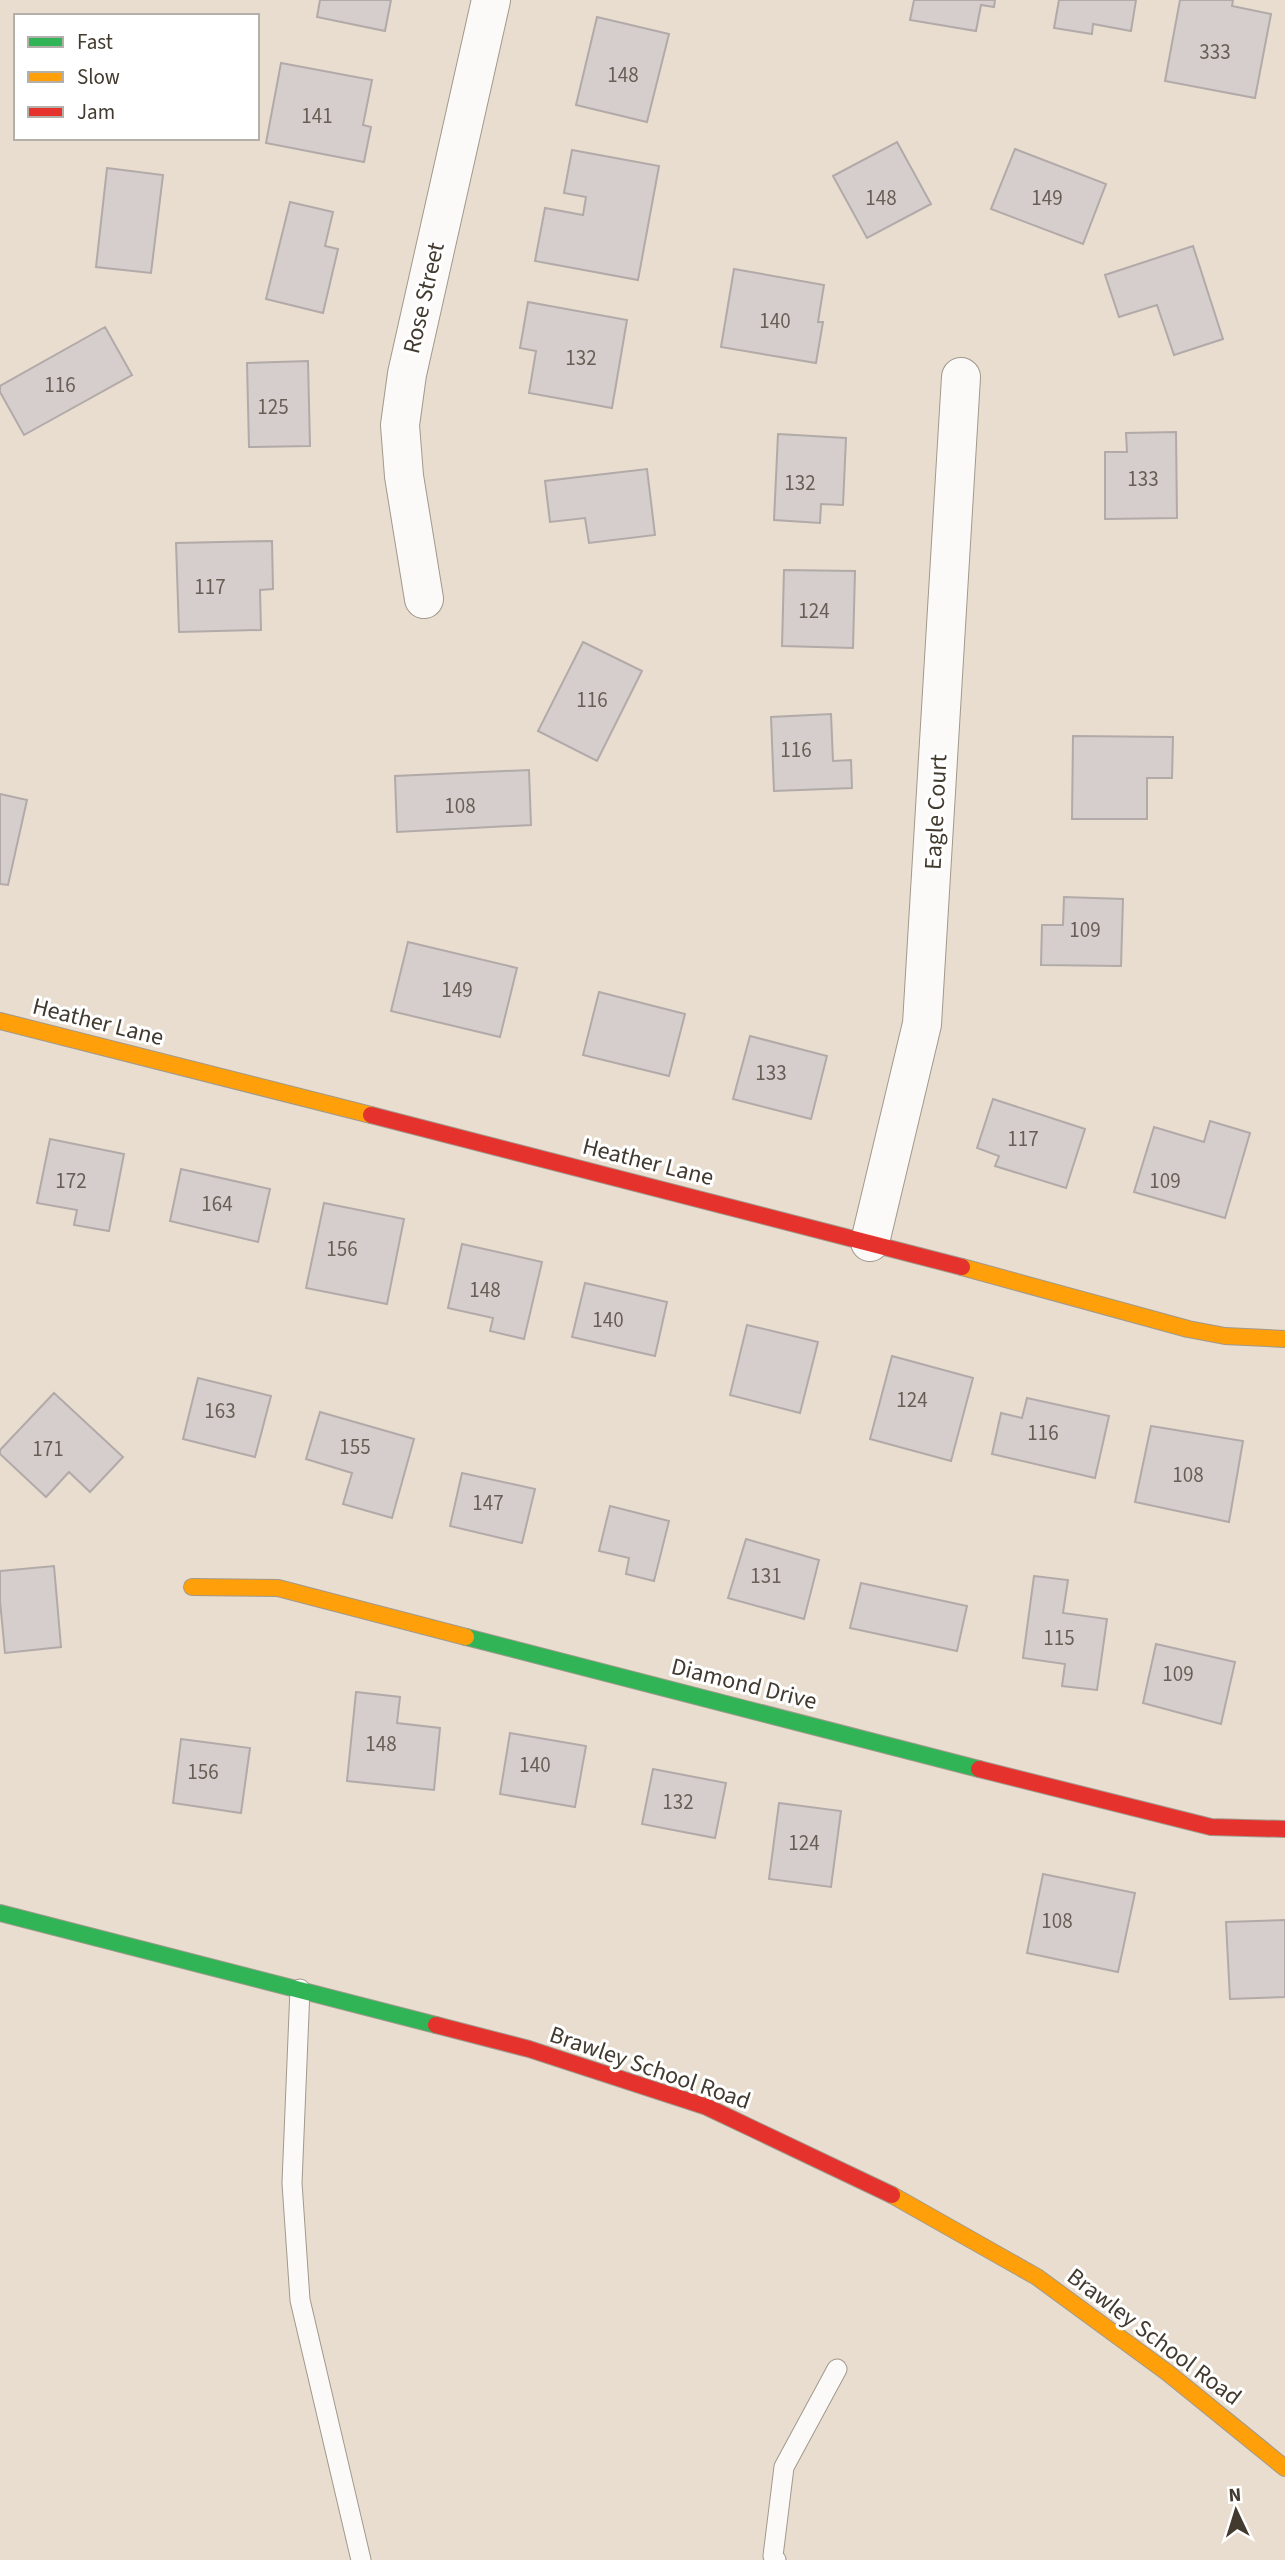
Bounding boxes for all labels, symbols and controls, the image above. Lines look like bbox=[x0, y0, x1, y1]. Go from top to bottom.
legend bbox=[14, 14, 259, 140]
text: Fast bbox=[77, 27, 113, 57]
house number: 333 bbox=[1199, 37, 1231, 67]
house number: 148 bbox=[607, 60, 639, 90]
text: Slow bbox=[77, 62, 120, 92]
text: Jam bbox=[77, 97, 115, 127]
house number: 141 bbox=[301, 101, 333, 131]
house number: 148 bbox=[865, 183, 897, 213]
house number: 149 bbox=[1031, 183, 1063, 213]
street label: Rose Street bbox=[394, 239, 454, 357]
house number: 140 bbox=[759, 306, 791, 336]
house number: 132 bbox=[565, 343, 597, 373]
house number: 116 bbox=[44, 370, 76, 400]
house number: 125 bbox=[257, 392, 289, 422]
house number: 133 bbox=[1127, 464, 1159, 494]
house number: 132 bbox=[784, 468, 816, 498]
house number: 117 bbox=[194, 572, 226, 602]
house number: 124 bbox=[798, 596, 830, 626]
house number: 116 bbox=[576, 685, 608, 715]
house number: 116 bbox=[780, 735, 812, 765]
street label: Eagle Court bbox=[915, 753, 957, 871]
house number: 108 bbox=[444, 791, 476, 821]
house number: 109 bbox=[1069, 915, 1101, 945]
house number: 149 bbox=[441, 975, 473, 1005]
street label: Heather Lane bbox=[29, 989, 167, 1055]
house number: 133 bbox=[755, 1058, 787, 1088]
house number: 117 bbox=[1007, 1124, 1039, 1154]
street label: Heather Lane bbox=[579, 1129, 717, 1195]
house number: 172 bbox=[55, 1166, 87, 1196]
house number: 109 bbox=[1149, 1166, 1181, 1196]
house number: 164 bbox=[201, 1189, 233, 1219]
house number: 156 bbox=[326, 1234, 358, 1264]
house number: 148 bbox=[469, 1275, 501, 1305]
house number: 140 bbox=[592, 1305, 624, 1335]
house number: 124 bbox=[896, 1385, 928, 1415]
house number: 163 bbox=[204, 1396, 236, 1426]
house number: 116 bbox=[1027, 1418, 1059, 1448]
house number: 155 bbox=[339, 1432, 371, 1462]
house number: 171 bbox=[32, 1434, 64, 1464]
house number: 108 bbox=[1172, 1460, 1204, 1490]
house number: 147 bbox=[472, 1488, 504, 1518]
house number: 131 bbox=[750, 1561, 782, 1591]
house number: 115 bbox=[1043, 1623, 1075, 1653]
street label: Diamond Drive bbox=[668, 1649, 820, 1719]
house number: 109 bbox=[1162, 1659, 1194, 1689]
house number: 148 bbox=[365, 1729, 397, 1759]
house number: 140 bbox=[519, 1750, 551, 1780]
house number: 156 bbox=[187, 1757, 219, 1787]
house number: 132 bbox=[662, 1787, 694, 1817]
house number: 124 bbox=[788, 1828, 820, 1858]
house number: 108 bbox=[1041, 1906, 1073, 1936]
street label: Brawley School Road bbox=[545, 2017, 755, 2119]
street label: Brawley School Road bbox=[1059, 2260, 1249, 2414]
north arrow bbox=[1201, 2476, 1271, 2546]
text: N bbox=[1228, 2482, 1242, 2509]

